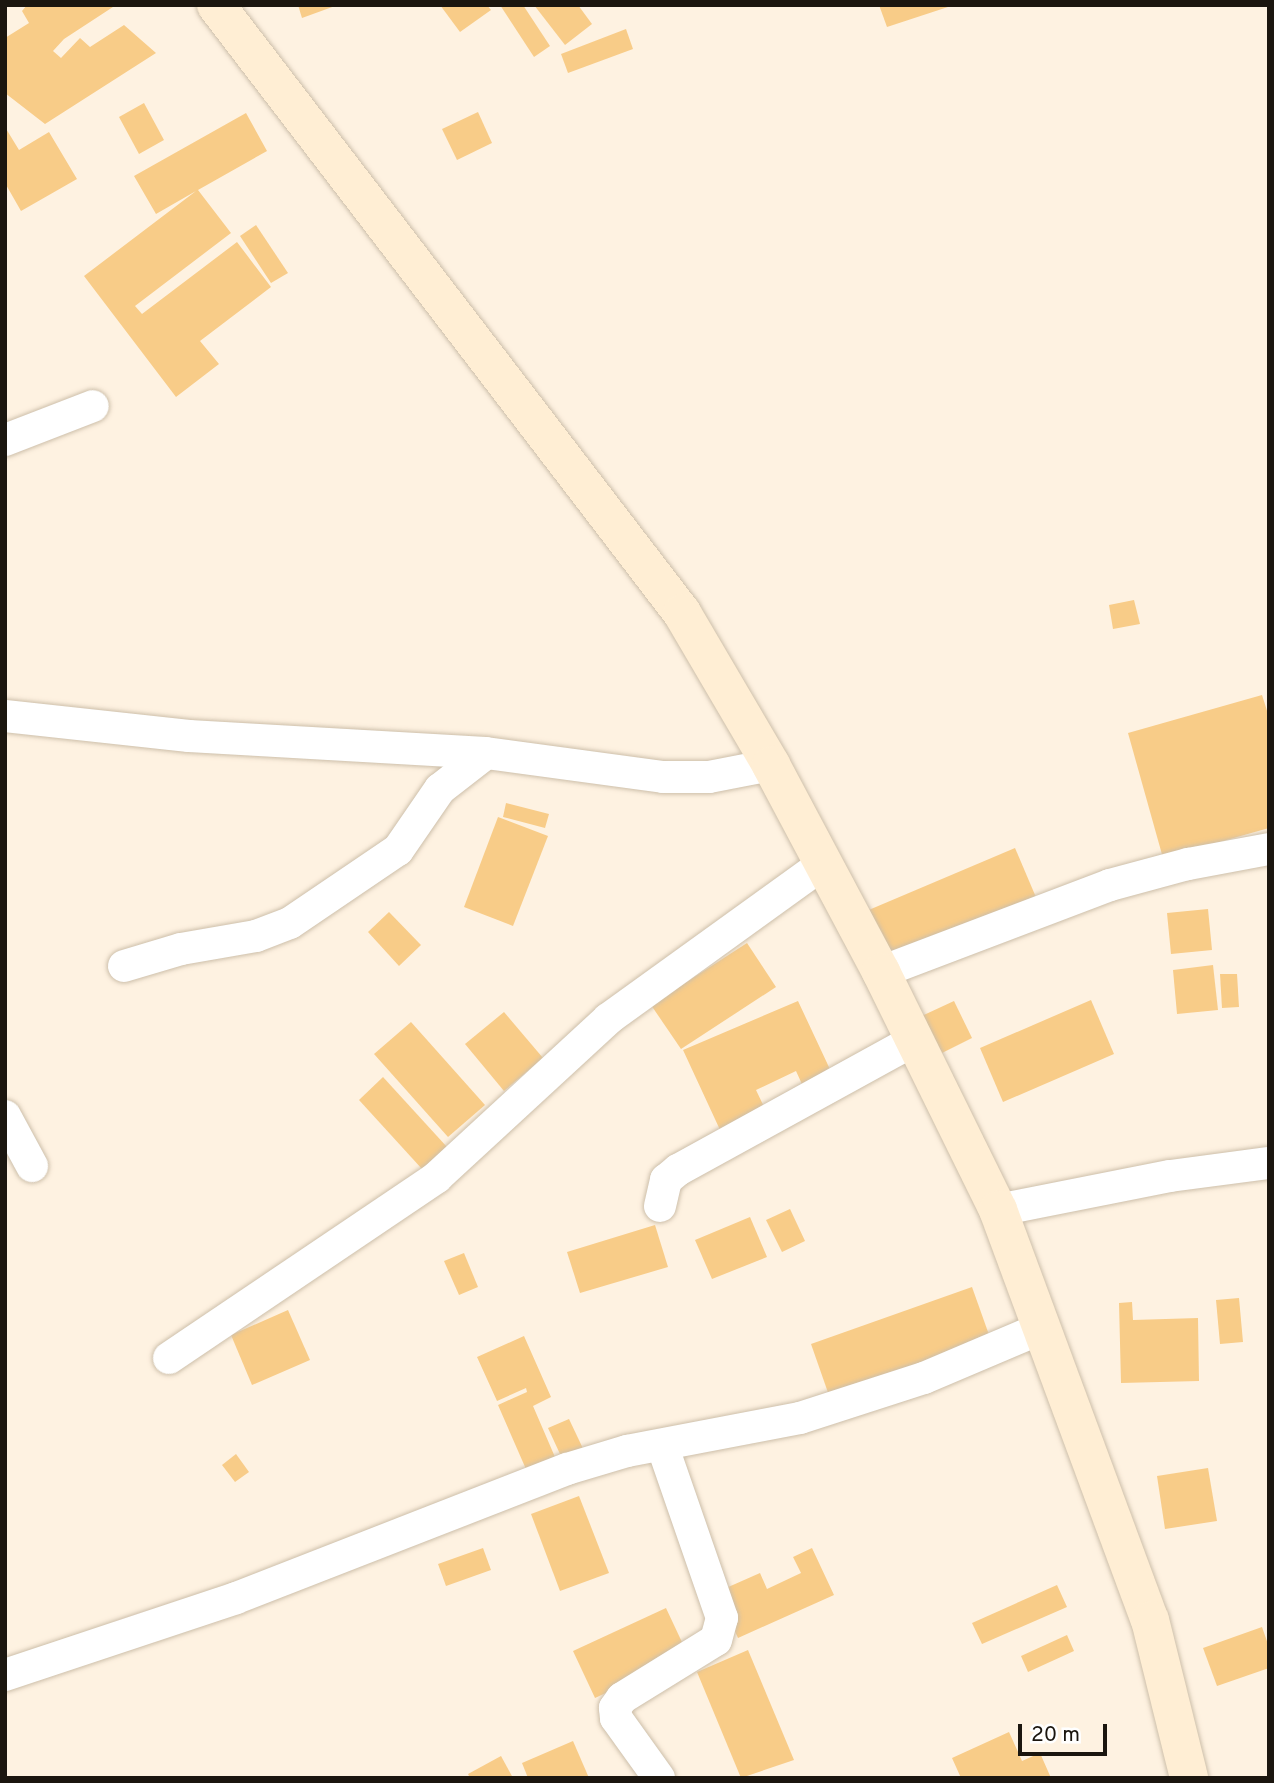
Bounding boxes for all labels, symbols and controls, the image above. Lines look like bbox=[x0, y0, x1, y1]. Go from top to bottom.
scale bar bbox=[1022, 1710, 1111, 1754]
text: 20 m bbox=[1031, 1722, 1080, 1749]

